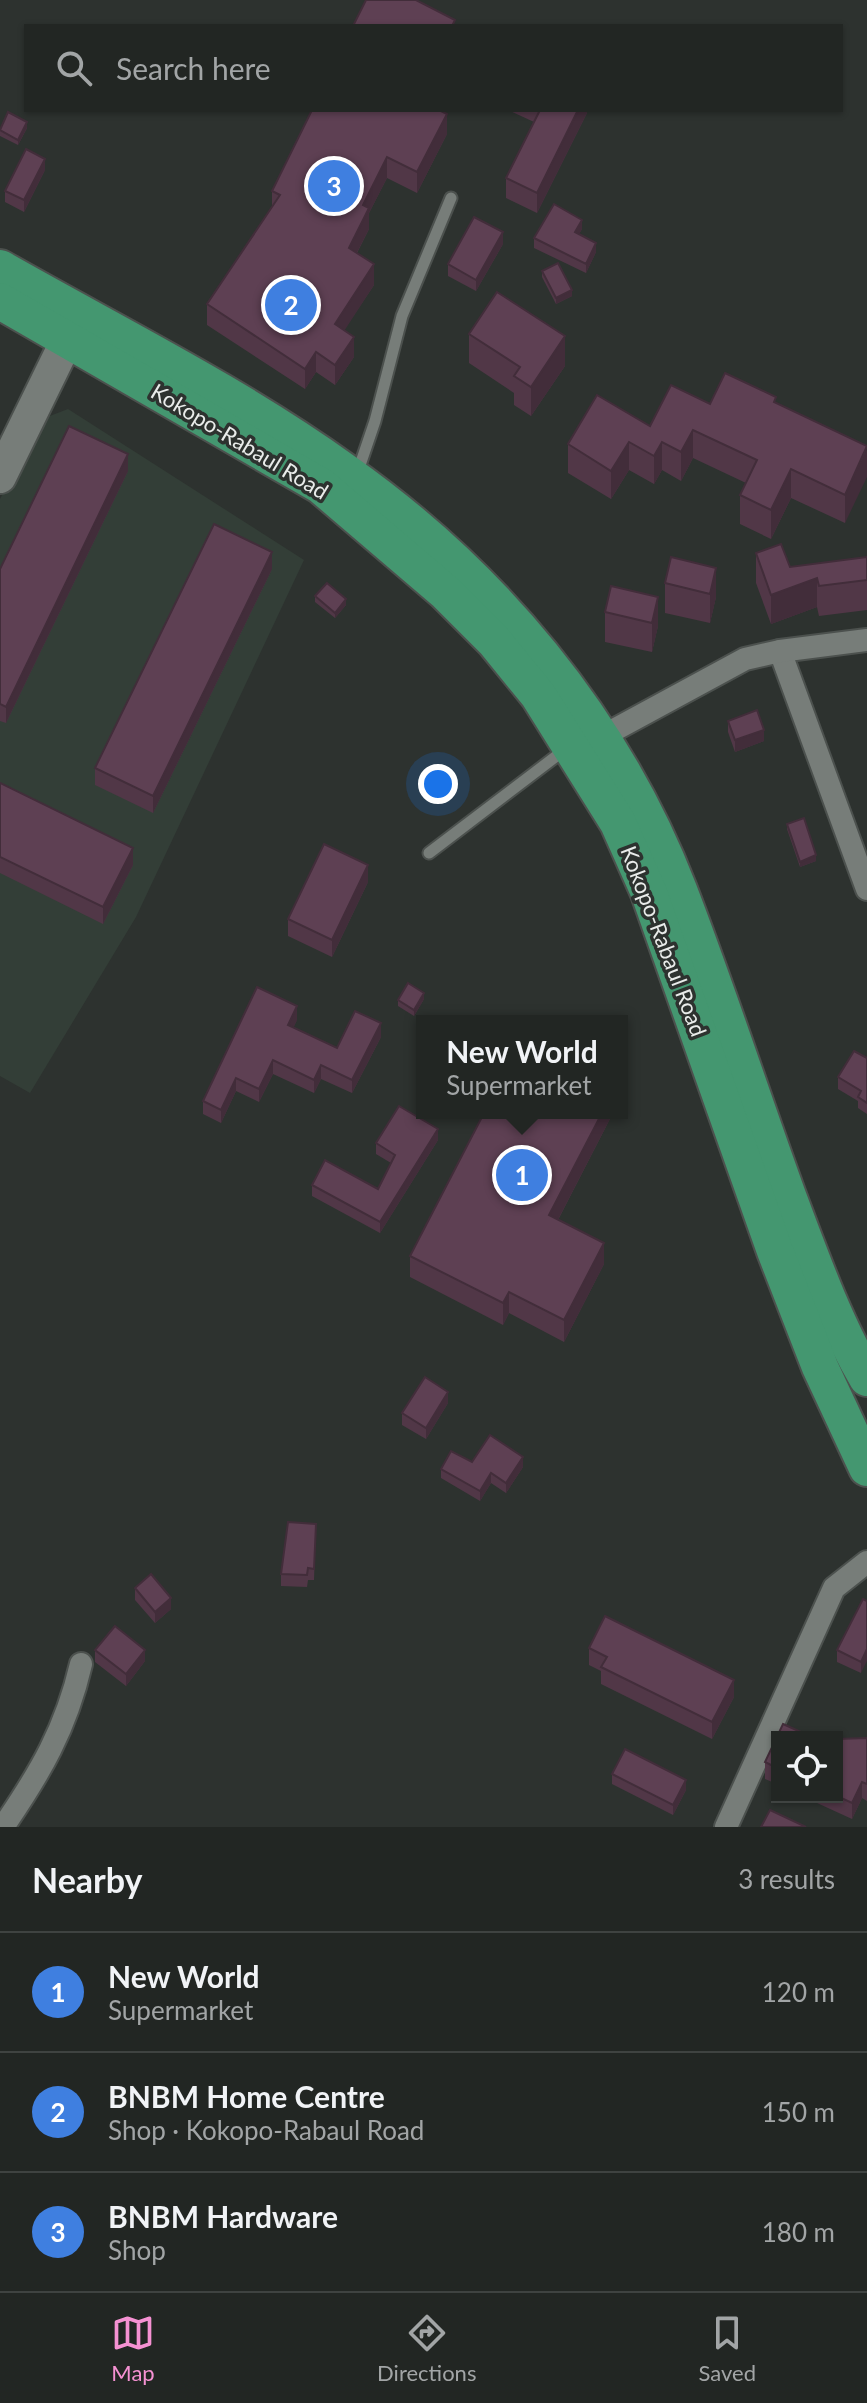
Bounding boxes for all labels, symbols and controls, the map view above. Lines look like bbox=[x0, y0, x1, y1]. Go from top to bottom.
search box bbox=[24, 24, 843, 112]
icon: search bbox=[52, 46, 96, 90]
text: Search here bbox=[116, 50, 271, 86]
pin: 3 bbox=[308, 156, 360, 216]
pin: 2 bbox=[265, 275, 317, 335]
street label: Kokopo-Rabaul Road bbox=[147, 377, 333, 505]
your location bbox=[418, 764, 458, 804]
street label: Kokopo-Rabaul Road bbox=[615, 842, 713, 1040]
popup bbox=[416, 1015, 628, 1119]
text: New World bbox=[446, 1033, 598, 1069]
text: Supermarket bbox=[446, 1069, 592, 1101]
pin: 1 bbox=[496, 1145, 548, 1205]
map controls bbox=[771, 1731, 843, 1803]
button: locate bbox=[771, 1731, 843, 1803]
text: Nearby bbox=[32, 1859, 143, 1900]
text: 3 results bbox=[738, 1863, 835, 1895]
text: New World bbox=[108, 1958, 260, 1994]
text: 1 bbox=[50, 1976, 66, 2008]
text: 120 m bbox=[762, 1976, 835, 2008]
text: Supermarket bbox=[108, 1994, 253, 2026]
text: BNBM Home Centre bbox=[108, 2078, 385, 2114]
text: 2 bbox=[50, 2096, 66, 2128]
text: 150 m bbox=[762, 2096, 835, 2128]
text: Shop · Kokopo-Rabaul Road bbox=[108, 2114, 424, 2146]
text: BNBM Hardware bbox=[108, 2198, 338, 2234]
text: 3 bbox=[50, 2216, 66, 2248]
text: 180 m bbox=[762, 2216, 835, 2248]
text: Shop bbox=[108, 2234, 166, 2266]
tab: Map bbox=[111, 2311, 155, 2386]
tab: Directions bbox=[377, 2311, 476, 2386]
tab: Saved bbox=[698, 2311, 756, 2386]

